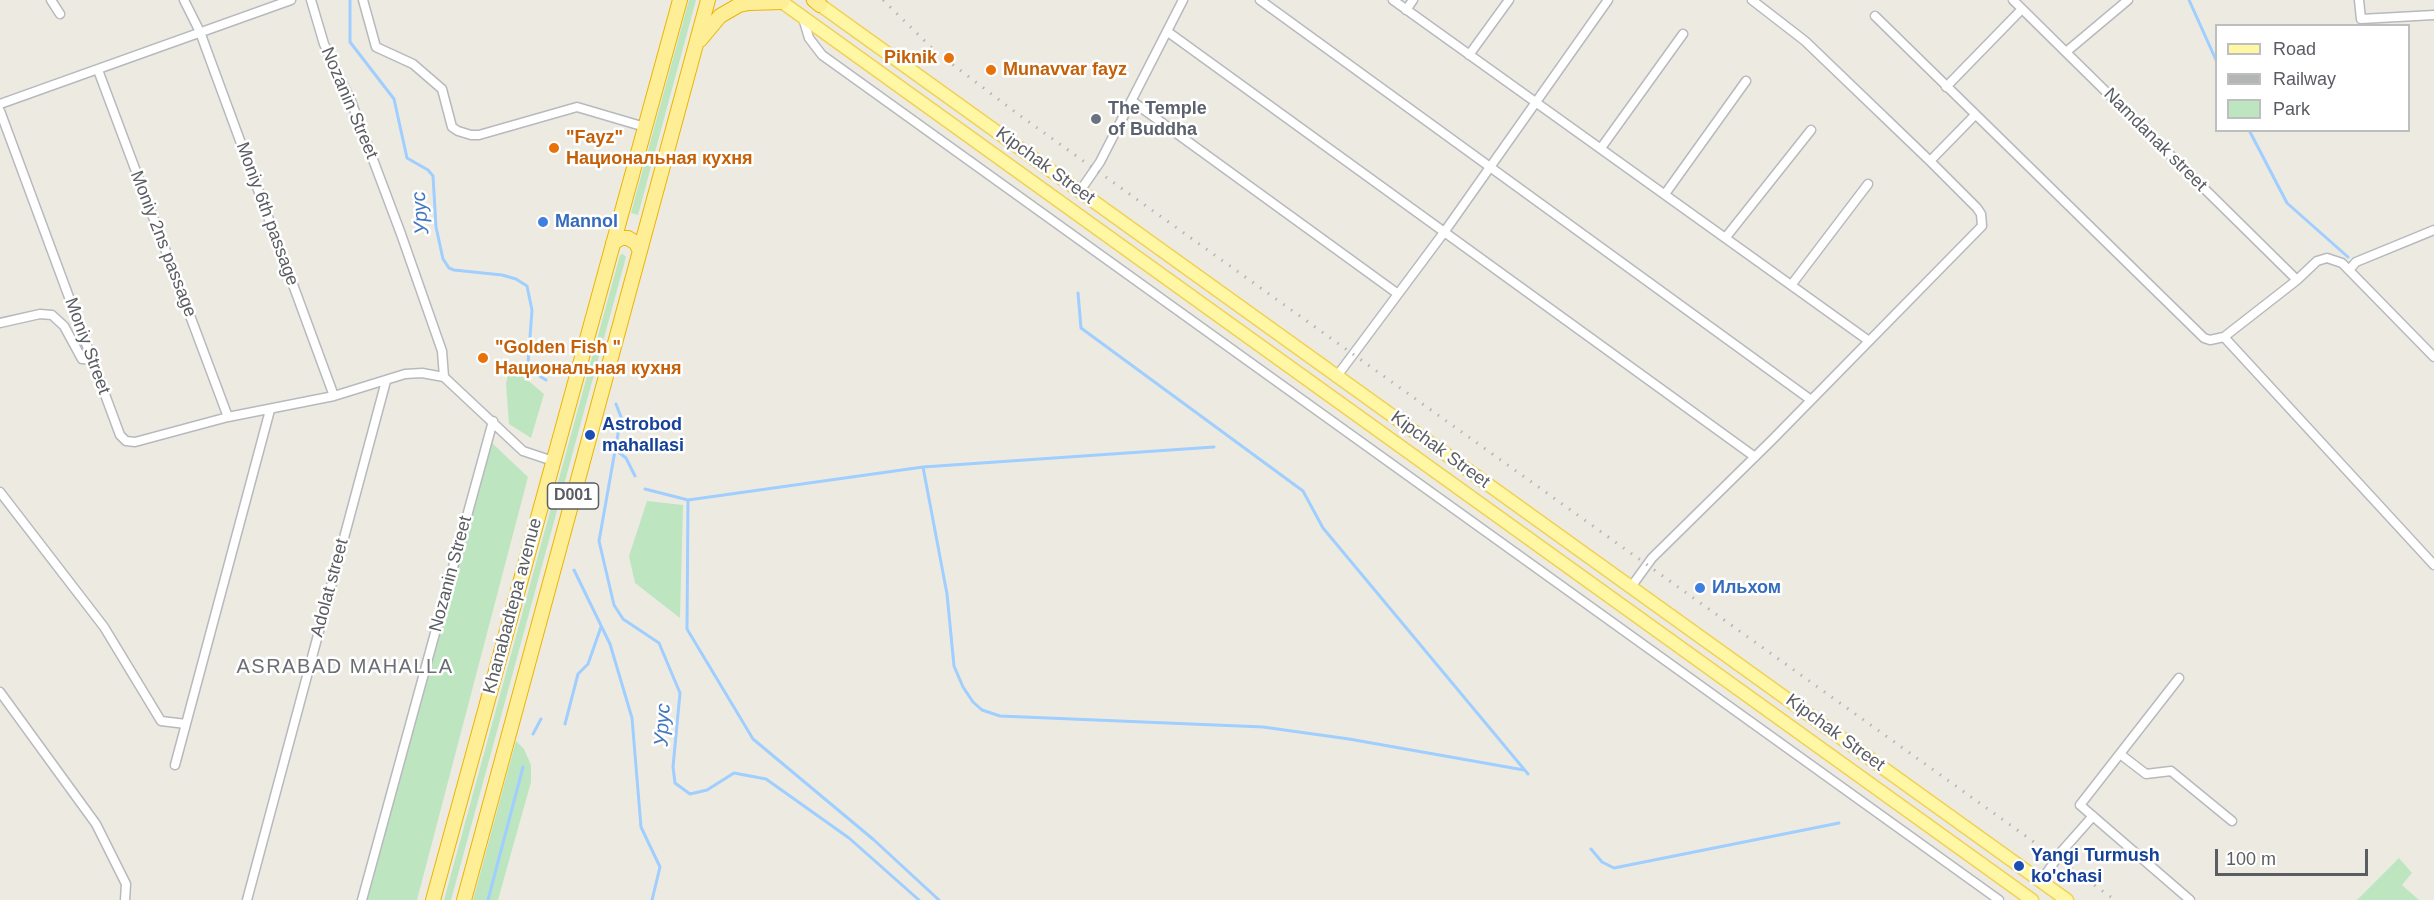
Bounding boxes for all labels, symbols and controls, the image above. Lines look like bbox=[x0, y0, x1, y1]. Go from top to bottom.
legend bbox=[2215, 24, 2410, 132]
text: Road bbox=[2273, 39, 2316, 59]
street label: Nozanin Street bbox=[316, 44, 382, 162]
place label: Piknik bbox=[884, 47, 937, 69]
marker: Piknik bbox=[942, 51, 956, 65]
place label: Munavvar fayz bbox=[1003, 59, 1127, 81]
marker: Munavvar fayz bbox=[984, 63, 998, 77]
text: Railway bbox=[2273, 69, 2336, 89]
street label: Namdanak street bbox=[2099, 84, 2211, 196]
place label: The Temple of Buddha bbox=[1108, 98, 1207, 140]
text: Park bbox=[2273, 99, 2310, 119]
marker: The Temple of Buddha bbox=[1089, 112, 1103, 126]
street label: Kipchak Street bbox=[991, 123, 1099, 209]
place label: "Fayz" Национальная кухня bbox=[566, 127, 753, 170]
street label: Moniy 6th passage bbox=[231, 139, 303, 289]
marker: "Fayz" Национальная кухня bbox=[547, 141, 561, 155]
street label: Moniy 2ns passage bbox=[125, 168, 201, 320]
water label: Урус bbox=[407, 191, 435, 235]
place label: Mannol bbox=[555, 211, 618, 233]
marker: Mannol bbox=[536, 215, 550, 229]
street label: Moniy Street bbox=[60, 295, 114, 397]
place label: "Golden Fish " Национальная кухня bbox=[495, 337, 682, 380]
marker: "Golden Fish " Национальная кухня bbox=[476, 351, 490, 365]
street label: Kipchak Street bbox=[1386, 407, 1494, 493]
place label: Astrobod mahallasi bbox=[602, 414, 684, 456]
marker: Astrobod mahallasi bbox=[583, 428, 597, 442]
road number: D001 bbox=[548, 483, 598, 509]
street label: Nozanin Street bbox=[425, 514, 477, 634]
street label: Khanabadtepa avenue bbox=[479, 516, 547, 696]
street label: Adolat street bbox=[306, 536, 354, 640]
place label: Ильхом bbox=[1712, 577, 1781, 599]
marker: Ильхом bbox=[1693, 581, 1707, 595]
district label: ASRABAD MAHALLA bbox=[236, 655, 454, 679]
street label: Kipchak Street bbox=[1781, 690, 1889, 776]
water label: Урус bbox=[650, 703, 676, 747]
scale bar bbox=[2218, 837, 2371, 875]
place label: Yangi Turmush ko'chasi bbox=[2031, 845, 2160, 888]
text: 100 m bbox=[2226, 849, 2276, 869]
marker: Yangi Turmush ko'chasi bbox=[2012, 859, 2026, 873]

